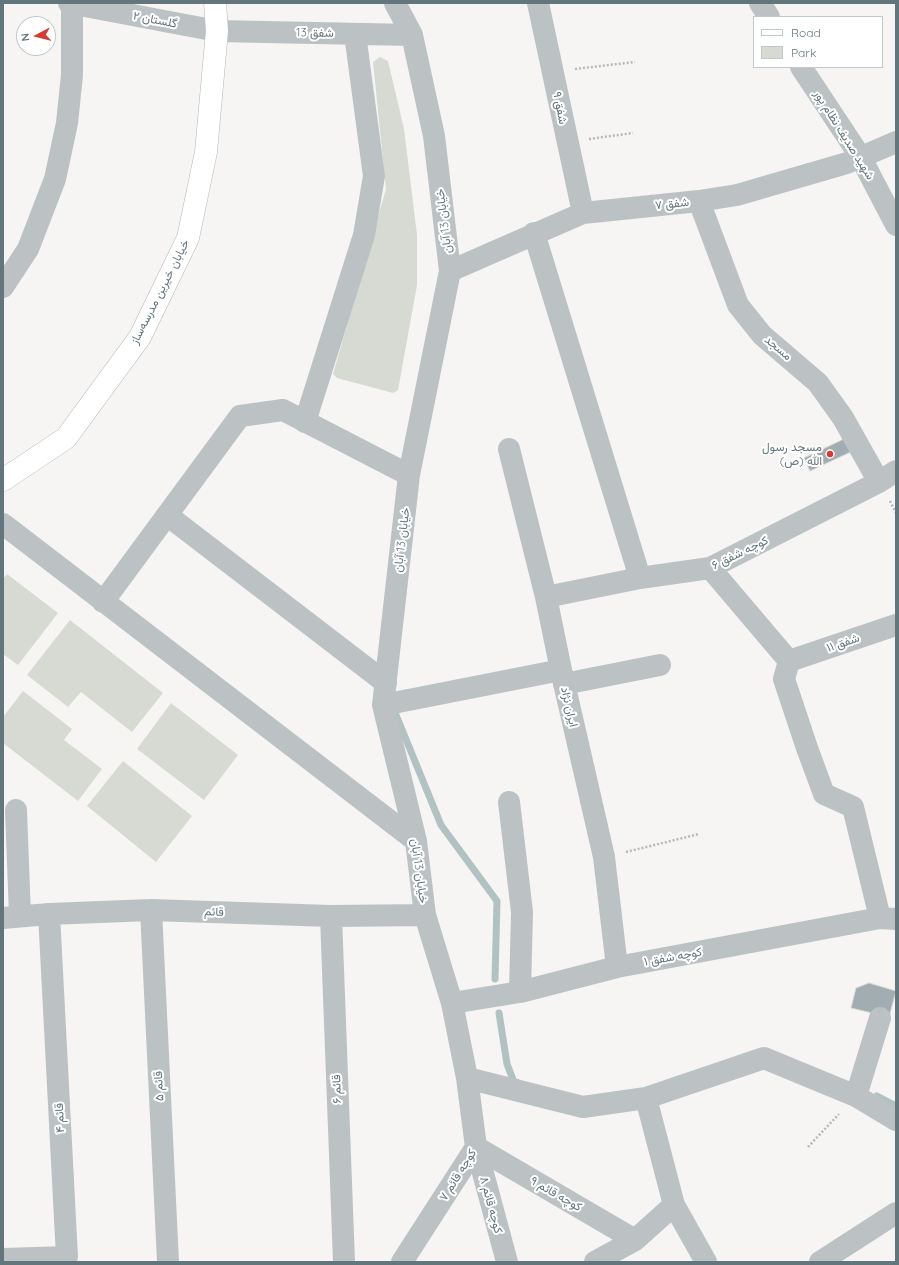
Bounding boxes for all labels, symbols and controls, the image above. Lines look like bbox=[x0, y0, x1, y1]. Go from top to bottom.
street label: گلستان ۲ bbox=[132, 9, 178, 31]
north arrow bbox=[16, 16, 56, 56]
legend bbox=[753, 16, 883, 68]
street label: شفق 13 bbox=[296, 25, 334, 41]
text: Road bbox=[791, 25, 821, 40]
text: N bbox=[18, 32, 33, 42]
text: Park bbox=[791, 45, 816, 60]
street label: شهید صدیف نظام پور bbox=[811, 88, 877, 182]
street label: شفق ۹ bbox=[550, 91, 570, 125]
street label: خیابان 13 آبان bbox=[433, 188, 455, 254]
street label: شفق ۷ bbox=[654, 195, 690, 213]
street label: خیابان خیرین مدرسه‌ساز bbox=[127, 237, 193, 347]
street label: مسجد bbox=[761, 332, 795, 364]
place label: مسجد رسول الله (ص) bbox=[762, 440, 822, 468]
marker: مسجد رسول الله (ص) bbox=[825, 449, 835, 459]
street label: خیابان 13 آبان bbox=[391, 507, 413, 573]
street label: کوچه شفق ۶ bbox=[709, 533, 771, 573]
street label: شفق ۱۱ bbox=[825, 631, 861, 655]
street label: ایران نژاد bbox=[557, 685, 581, 729]
street label: خیابان 13 آبان bbox=[407, 838, 431, 904]
street label: قائم bbox=[204, 904, 224, 920]
street label: کوچه شفق ۱ bbox=[643, 945, 703, 969]
street label: قائم ۵ bbox=[151, 1071, 167, 1101]
street label: قائم ۶ bbox=[329, 1074, 345, 1104]
street label: قائم ۴ bbox=[52, 1103, 68, 1133]
street label: کوچه قائم ۷ bbox=[436, 1146, 480, 1204]
street label: کوچه قائم ۹ bbox=[528, 1173, 584, 1215]
street label: کوچه قائم ۸ bbox=[476, 1175, 506, 1235]

